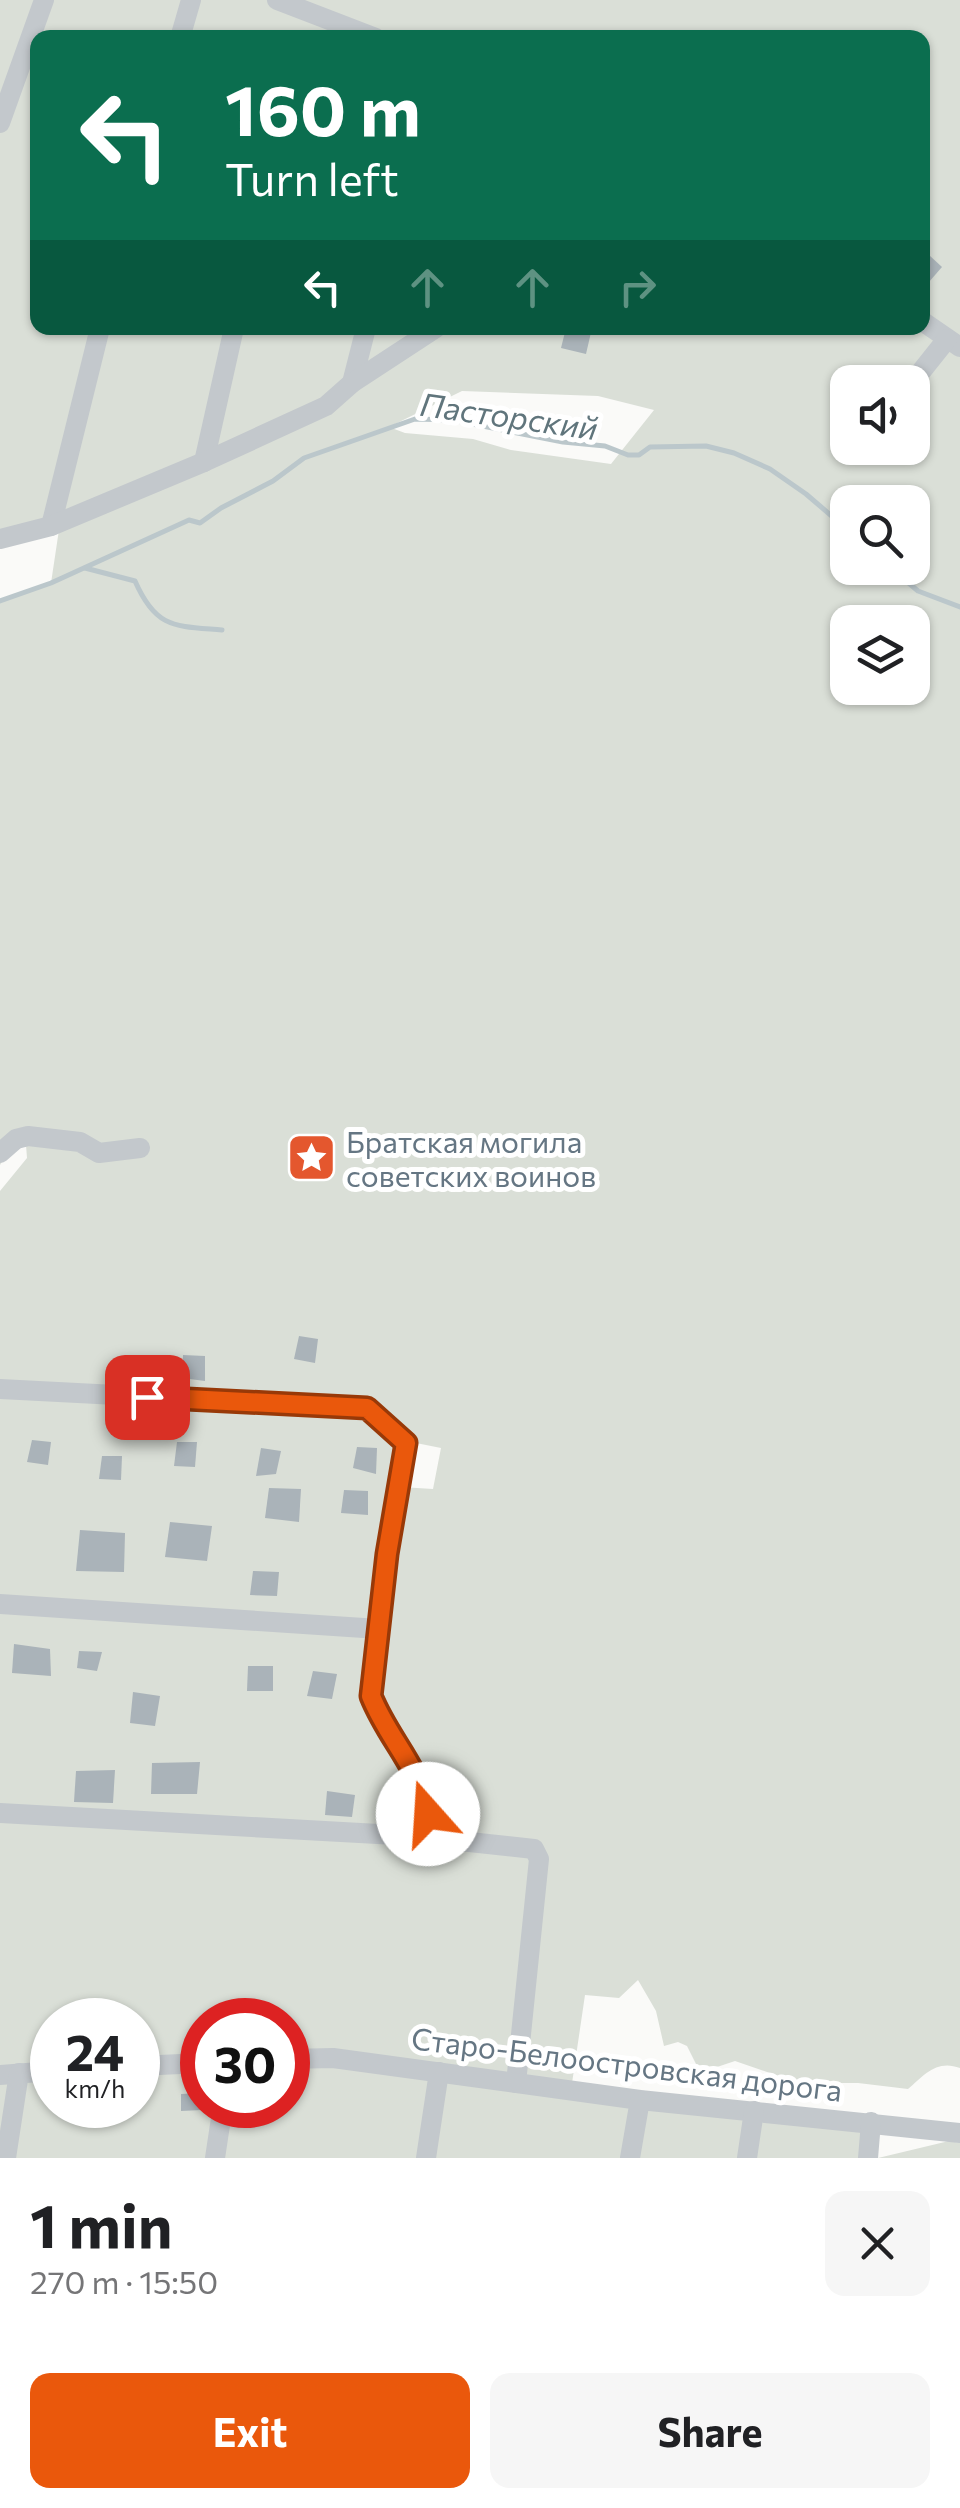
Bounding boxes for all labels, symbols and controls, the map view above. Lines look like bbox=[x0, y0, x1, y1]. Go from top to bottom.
text: 160 m bbox=[225, 65, 421, 150]
icon: left bbox=[60, 70, 190, 200]
text: Turn left bbox=[225, 150, 399, 205]
icon: left bbox=[295, 260, 350, 315]
icon: ahead bbox=[400, 260, 455, 315]
icon: ahead bbox=[505, 260, 560, 315]
icon: right bbox=[610, 260, 665, 315]
map controls bbox=[830, 365, 930, 705]
button: sound bbox=[830, 365, 930, 465]
water label: Пасторский bbox=[418, 383, 600, 447]
button: search bbox=[830, 485, 930, 585]
button: layers bbox=[830, 605, 930, 705]
place label: Братская могила советских воинов bbox=[346, 1122, 596, 1193]
place icon: Братская могила советских воинов bbox=[285, 1131, 337, 1183]
pin bbox=[105, 1355, 190, 1440]
icon: arrive bbox=[120, 1370, 175, 1425]
position arrow bbox=[376, 1762, 480, 1866]
speed limit sign: 30 bbox=[180, 1998, 310, 2128]
street label: Старо-Белоостровская дорога bbox=[410, 2018, 844, 2108]
text: 24 bbox=[66, 2020, 124, 2081]
text: km/h bbox=[65, 2073, 125, 2103]
text: 1 min bbox=[30, 2187, 172, 2260]
button: close bbox=[825, 2191, 930, 2296]
text: 270 m · 15:50 bbox=[30, 2261, 218, 2301]
button: Exit bbox=[30, 2373, 470, 2488]
button: Share bbox=[490, 2373, 930, 2488]

